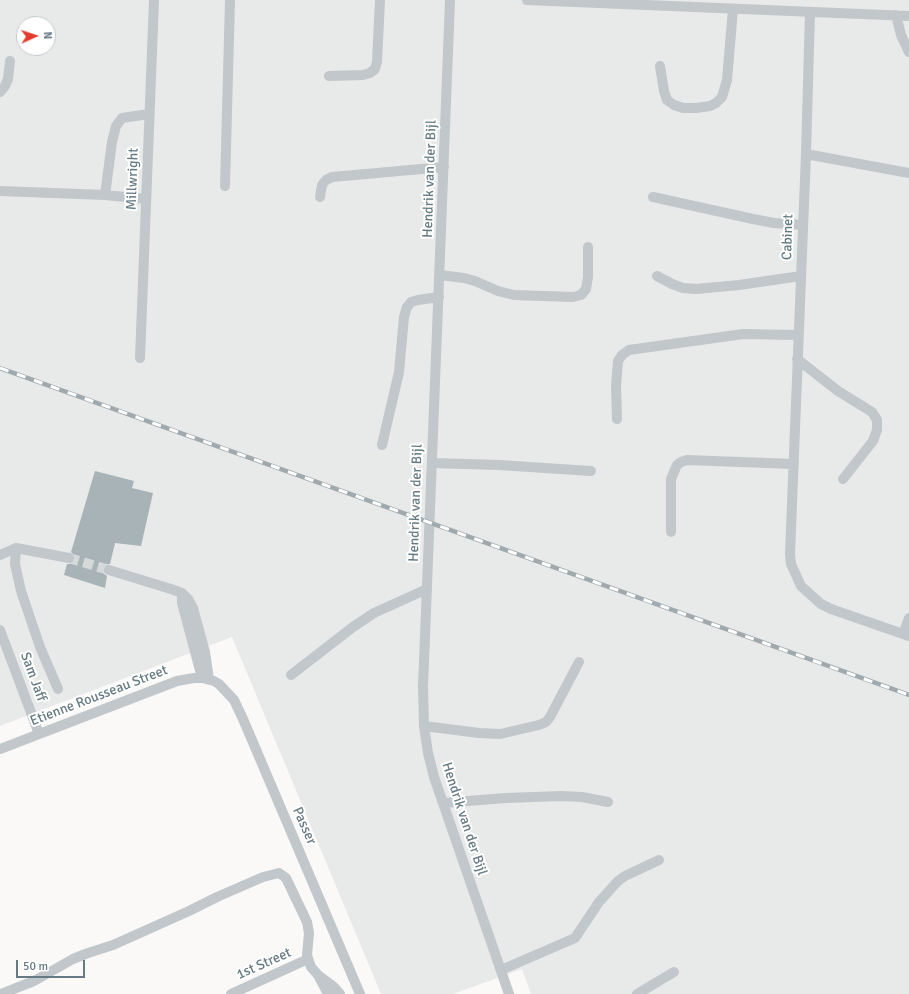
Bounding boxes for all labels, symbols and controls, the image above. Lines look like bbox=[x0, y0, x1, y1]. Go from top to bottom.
north arrow bbox=[16, 16, 56, 56]
text: N bbox=[41, 31, 54, 40]
street label: Hendrik van der Bijl bbox=[420, 120, 440, 238]
street label: Millwright bbox=[124, 148, 142, 210]
street label: Cabinet bbox=[779, 214, 797, 260]
street label: Hendrik van der Bijl bbox=[406, 444, 426, 562]
street label: Sam Jaff bbox=[16, 650, 50, 704]
street label: Etienne Rousseau Street bbox=[28, 662, 170, 730]
street label: Hendrik van der Bijl bbox=[438, 760, 490, 878]
street label: Passer bbox=[288, 805, 320, 847]
street label: 1st Street bbox=[234, 945, 294, 983]
scale bar bbox=[18, 952, 87, 978]
text: 50 m bbox=[23, 959, 48, 974]

